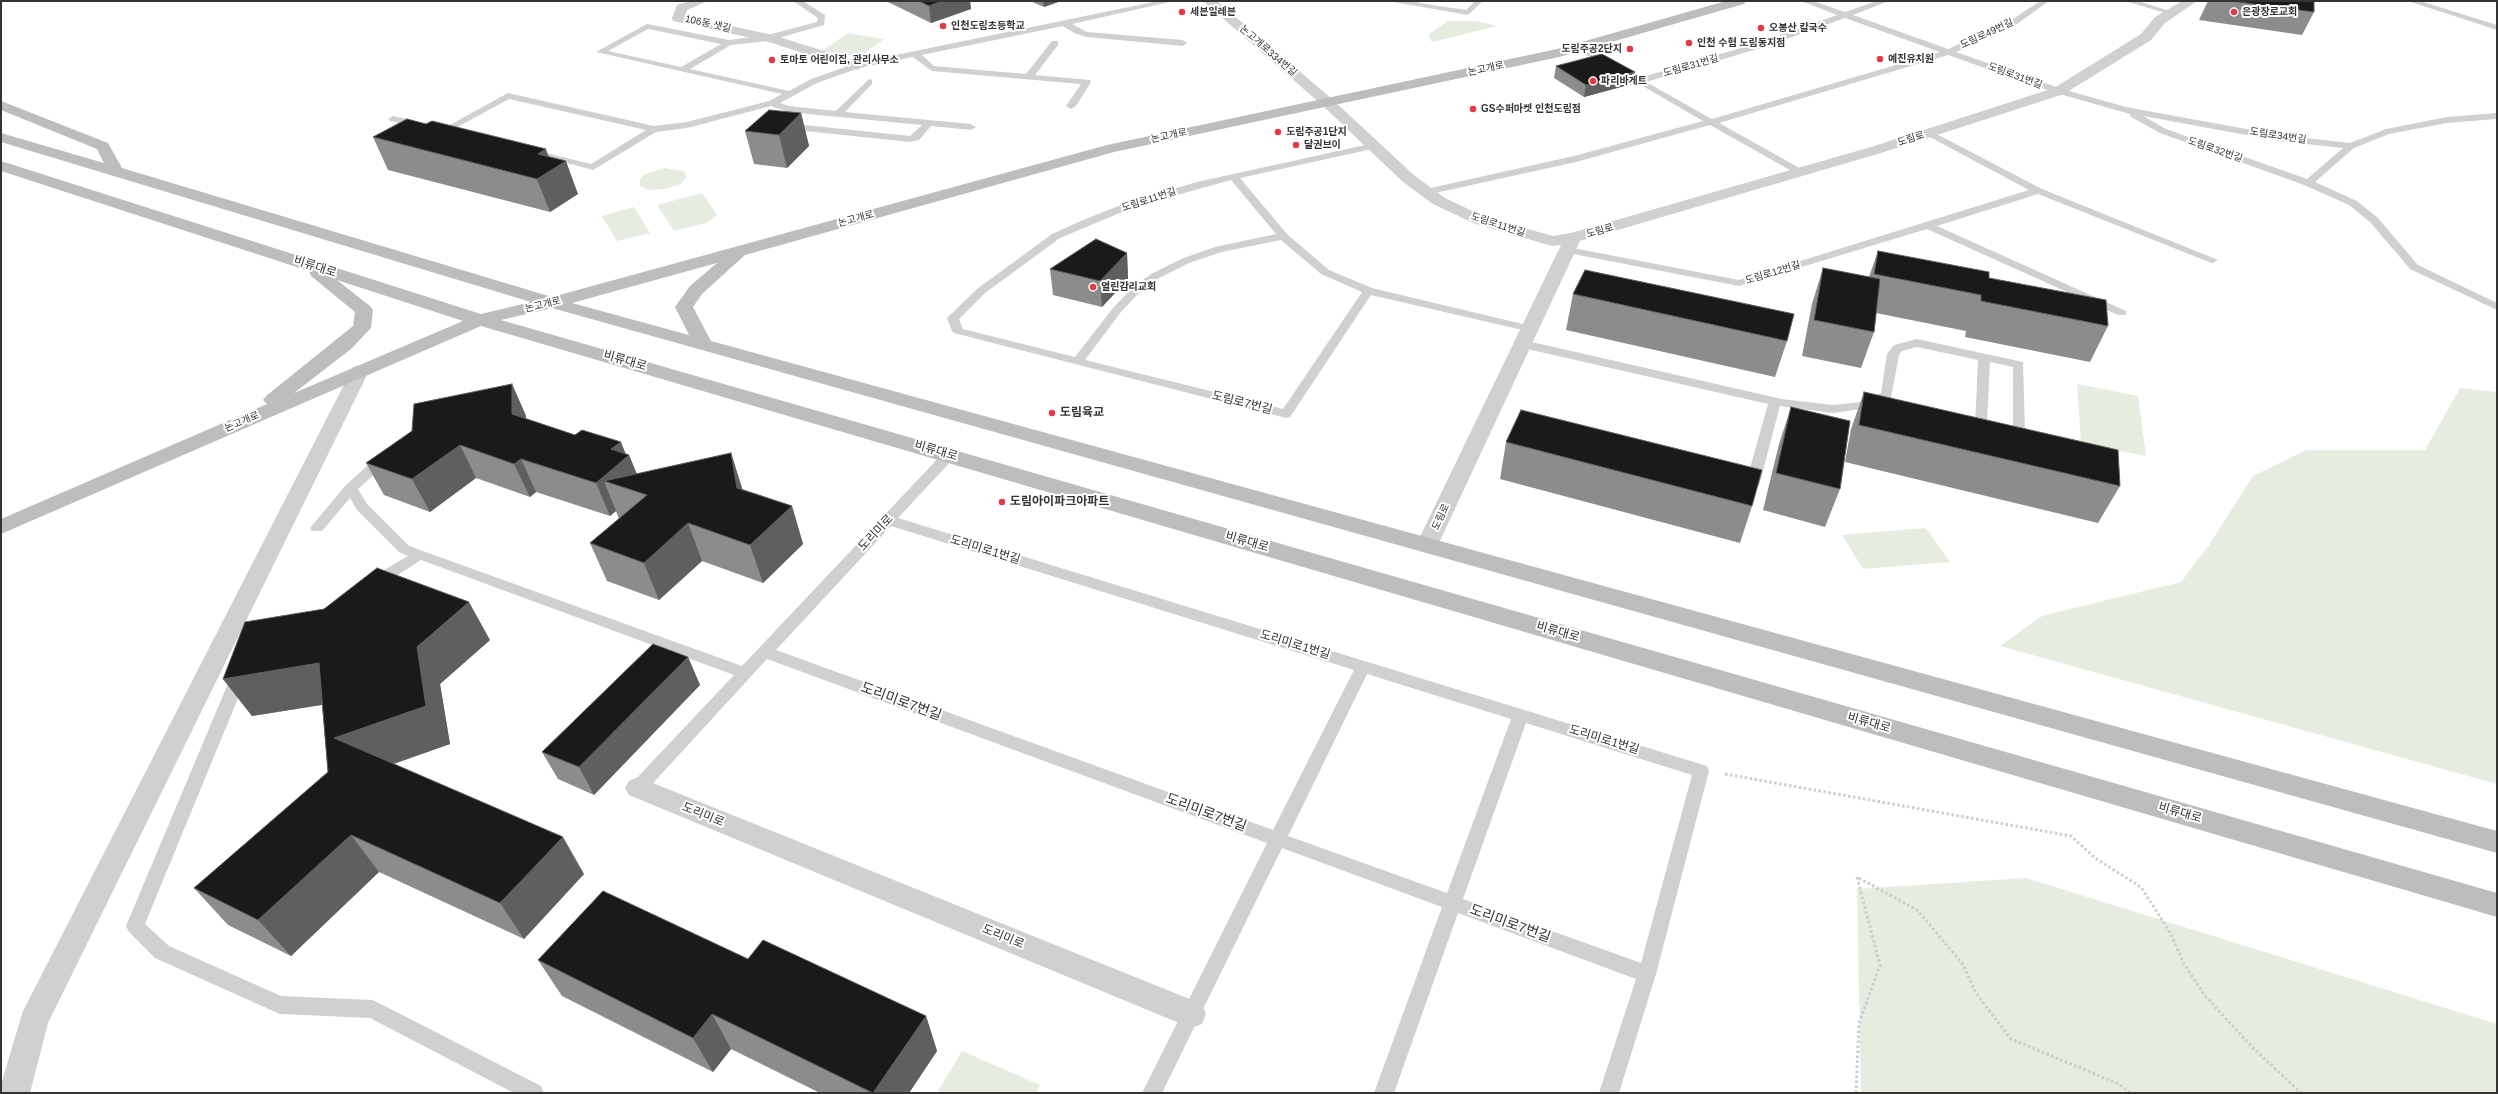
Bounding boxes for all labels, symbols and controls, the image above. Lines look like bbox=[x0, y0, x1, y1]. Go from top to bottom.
place label: 세븐일레븐 bbox=[1190, 6, 1236, 18]
place label: 은광장로교회 bbox=[2242, 6, 2297, 18]
marker: 세븐일레븐 bbox=[1177, 7, 1187, 17]
marker: 은광장로교회 bbox=[2229, 7, 2239, 17]
street label: 106동 샛길 bbox=[684, 13, 732, 35]
street label: 도림로49번길 bbox=[1959, 16, 2015, 52]
place label: 인천도림초등학교 bbox=[951, 20, 1025, 32]
marker: 인천도림초등학교 bbox=[938, 21, 948, 31]
place label: 오봉산 칼국수 bbox=[1769, 22, 1827, 34]
street label: 논고개로334번길 bbox=[1237, 23, 1299, 79]
marker: 오봉산 칼국수 bbox=[1756, 23, 1766, 33]
place label: 인천 수협 도림동지점 bbox=[1697, 37, 1785, 49]
marker: 인천 수협 도림동지점 bbox=[1684, 38, 1694, 48]
place label: 도림주공2단지 bbox=[1561, 43, 1622, 55]
marker: 도림주공2단지 bbox=[1625, 44, 1635, 54]
street label: 도림로31번길 bbox=[1662, 52, 1720, 80]
place label: 예진유치원 bbox=[1888, 53, 1934, 65]
place label: 토마토 어린이집, 관리사무소 bbox=[780, 54, 899, 66]
marker: 예진유치원 bbox=[1875, 54, 1885, 64]
marker: 토마토 어린이집, 관리사무소 bbox=[767, 55, 777, 65]
street label: 논고개로 bbox=[1467, 59, 1505, 79]
street label: 도림로31번길 bbox=[1986, 61, 2044, 91]
place label: 파리바게트 bbox=[1601, 75, 1647, 87]
marker: 파리바게트 bbox=[1588, 76, 1598, 86]
place label: GS수퍼마켓 인천도림점 bbox=[1481, 103, 1581, 115]
marker: GS수퍼마켓 인천도림점 bbox=[1468, 104, 1478, 114]
street label: 논고개로 bbox=[1150, 126, 1188, 146]
place label: 도림주공1단지 bbox=[1286, 126, 1347, 138]
street label: 도림로34번길 bbox=[2249, 126, 2307, 146]
marker: 도림주공1단지 bbox=[1273, 127, 1283, 137]
street label: 도림로 bbox=[1896, 129, 1926, 149]
street label: 도림로32번길 bbox=[2186, 135, 2244, 165]
place label: 달권브이 bbox=[1304, 139, 1341, 151]
marker: 달권브이 bbox=[1291, 140, 1301, 150]
street label: 도림로11번길 bbox=[1120, 186, 1178, 214]
street label: 논고개로 bbox=[837, 208, 875, 230]
street label: 도림로11번길 bbox=[1469, 211, 1527, 239]
street label: 도림로 bbox=[1585, 221, 1615, 241]
street label: 비류대로 bbox=[292, 253, 338, 281]
street label: 도림로12번길 bbox=[1744, 259, 1802, 287]
place label: 열린감리교회 bbox=[1101, 281, 1156, 293]
marker: 열린감리교회 bbox=[1088, 282, 1098, 292]
street label: 논고개로 bbox=[524, 295, 562, 315]
street label: 비류대로 bbox=[602, 348, 648, 374]
street label: 도림로7번길 bbox=[1210, 389, 1274, 417]
place label: 도림육교 bbox=[1060, 406, 1104, 420]
marker: 도림육교 bbox=[1047, 408, 1057, 418]
street label: 논고개로 bbox=[223, 409, 261, 435]
street label: 비류대로 bbox=[913, 438, 959, 464]
place label: 도림아이파크아파트 bbox=[1010, 495, 1109, 509]
marker: 도림아이파크아파트 bbox=[997, 497, 1007, 507]
street label: 도림로 bbox=[1430, 502, 1452, 532]
street label: 도리미로 bbox=[856, 512, 896, 554]
street label: 비류대로 bbox=[1224, 529, 1270, 555]
street label: 도리미로1번길 bbox=[948, 532, 1022, 568]
street label: 비류대로 bbox=[1535, 619, 1581, 645]
street label: 도리미로1번길 bbox=[1258, 627, 1332, 663]
street label: 도리미로7번길 bbox=[858, 680, 944, 724]
street label: 비류대로 bbox=[1846, 710, 1892, 736]
street label: 도리미로1번길 bbox=[1567, 722, 1641, 758]
street label: 도리미로7번길 bbox=[1163, 791, 1249, 835]
street label: 도리미로 bbox=[680, 800, 726, 830]
street label: 비류대로 bbox=[2157, 800, 2203, 826]
street label: 도리미로7번길 bbox=[1467, 902, 1553, 946]
street label: 도리미로 bbox=[980, 922, 1026, 952]

